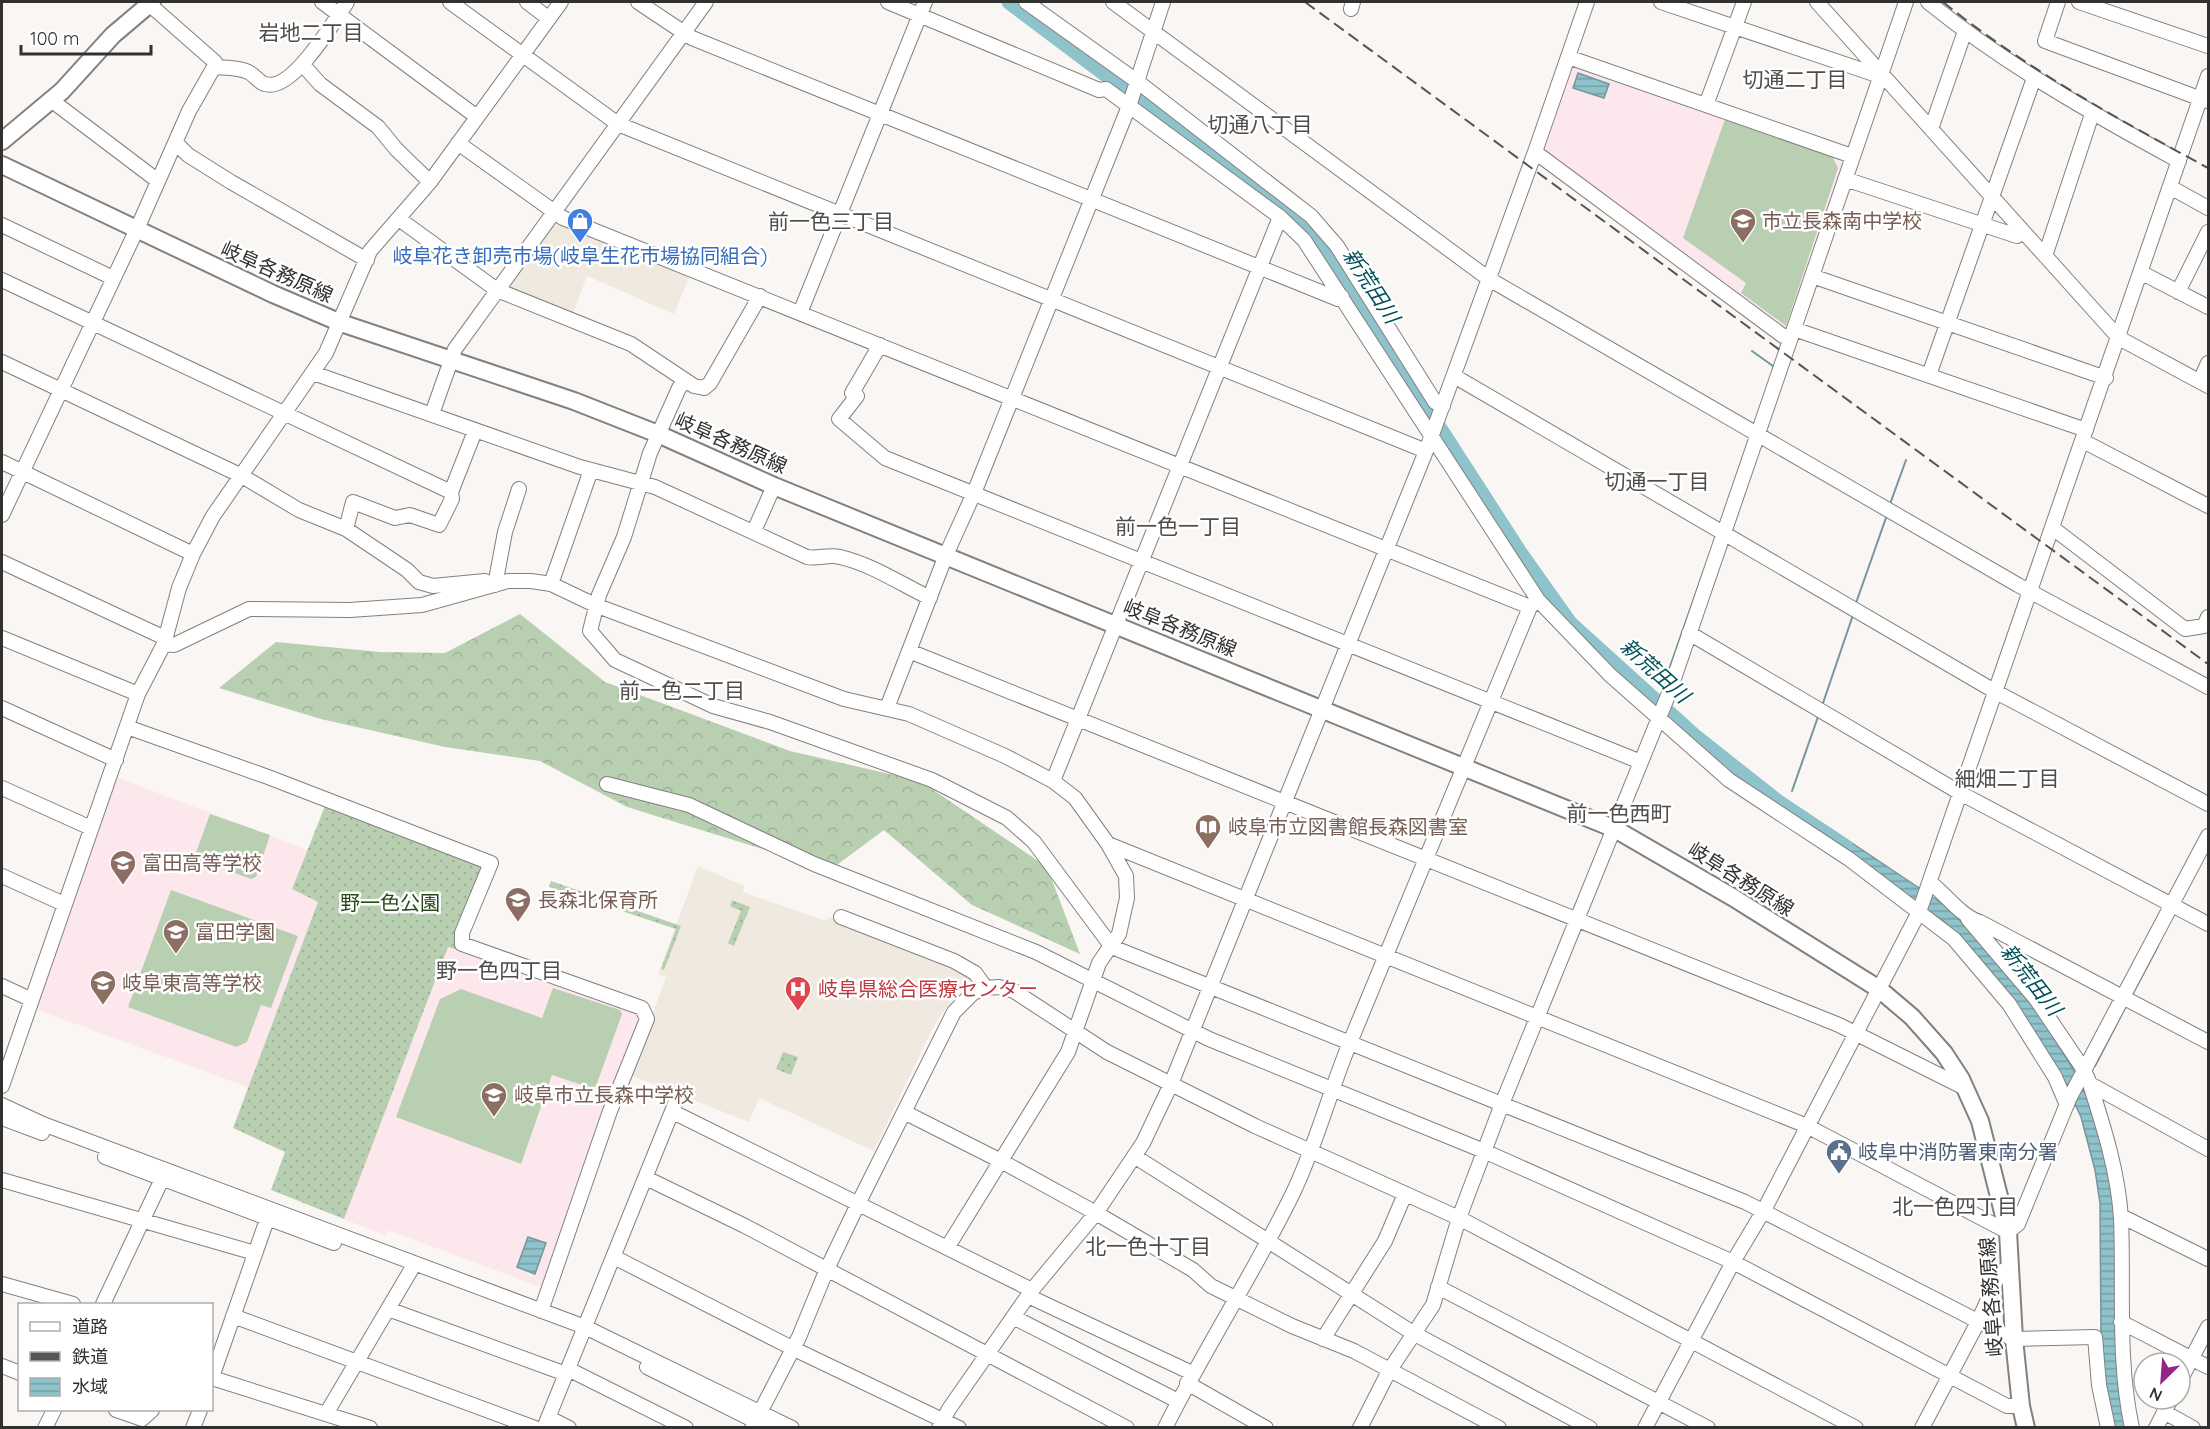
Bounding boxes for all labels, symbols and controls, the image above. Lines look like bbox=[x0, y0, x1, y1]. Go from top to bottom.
scale bar bbox=[21, 18, 152, 56]
district label: 岩地二丁目 bbox=[259, 19, 364, 45]
text: 100 m bbox=[30, 27, 79, 50]
district label: 切通二丁目 bbox=[1743, 66, 1848, 92]
district label: 切通八丁目 bbox=[1208, 111, 1313, 137]
shop icon: 岐阜花き卸売市場(岐阜生花市場協同組合) bbox=[565, 206, 595, 244]
school or university icon: 市立長森南中学校 bbox=[1728, 206, 1758, 244]
district label: 前一色三丁目 bbox=[768, 208, 894, 234]
place label: 市立長森南中学校 bbox=[1762, 208, 1922, 233]
street label: 岐阜各務原線 bbox=[217, 236, 337, 307]
place label: 岐阜花き卸売市場(岐阜生花市場協同組合) bbox=[393, 243, 767, 268]
water label: 新荒田川 bbox=[1338, 243, 1407, 329]
street label: 岐阜各務原線 bbox=[671, 407, 791, 478]
district label: 切通一丁目 bbox=[1605, 468, 1710, 494]
district label: 前一色一丁目 bbox=[1115, 513, 1241, 539]
street label: 岐阜各務原線 bbox=[1120, 593, 1241, 662]
water label: 新荒田川 bbox=[1616, 632, 1697, 709]
district label: 前一色二丁目 bbox=[619, 677, 745, 703]
district label: 細畑二丁目 bbox=[1955, 765, 2060, 791]
district label: 前一色西町 bbox=[1567, 800, 1672, 826]
library icon: 岐阜市立図書館長森図書室 bbox=[1193, 812, 1223, 850]
place label: 岐阜市立図書館長森図書室 bbox=[1228, 814, 1468, 839]
street label: 岐阜各務原線 bbox=[1684, 836, 1799, 921]
school or university icon: 富田高等学校 bbox=[108, 848, 138, 886]
place label: 富田高等学校 bbox=[142, 850, 262, 875]
school or university icon: 長森北保育所 bbox=[503, 885, 533, 923]
place label: 長森北保育所 bbox=[538, 887, 658, 912]
park label: 野一色公園 bbox=[340, 890, 440, 915]
school or university icon: 富田学園 bbox=[161, 917, 191, 955]
place label: 富田学園 bbox=[195, 919, 275, 944]
water label: 新荒田川 bbox=[1996, 938, 2069, 1022]
district label: 野一色四丁目 bbox=[436, 957, 562, 983]
school or university icon: 岐阜東高等学校 bbox=[88, 968, 118, 1006]
place label: 岐阜東高等学校 bbox=[122, 970, 262, 995]
hospital icon: 岐阜県総合医療センター bbox=[783, 974, 813, 1012]
place label: 岐阜県総合医療センター bbox=[818, 976, 1038, 1001]
school or university icon: 岐阜市立長森中学校 bbox=[479, 1080, 509, 1118]
place label: 岐阜市立長森中学校 bbox=[514, 1082, 694, 1107]
public building icon: 岐阜中消防署東南分署 bbox=[1824, 1137, 1854, 1175]
place label: 岐阜中消防署東南分署 bbox=[1858, 1139, 2058, 1164]
district label: 北一色四丁目 bbox=[1892, 1193, 2018, 1219]
district label: 北一色十丁目 bbox=[1085, 1233, 1211, 1259]
street label: 岐阜各務原線 bbox=[1974, 1236, 2007, 1358]
legend bbox=[18, 1303, 213, 1411]
text: 道路 bbox=[72, 1315, 108, 1338]
text: 鉄道 bbox=[72, 1345, 108, 1368]
north arrow bbox=[2132, 1351, 2192, 1411]
text: 水域 bbox=[72, 1375, 108, 1398]
text: N bbox=[2146, 1383, 2165, 1406]

